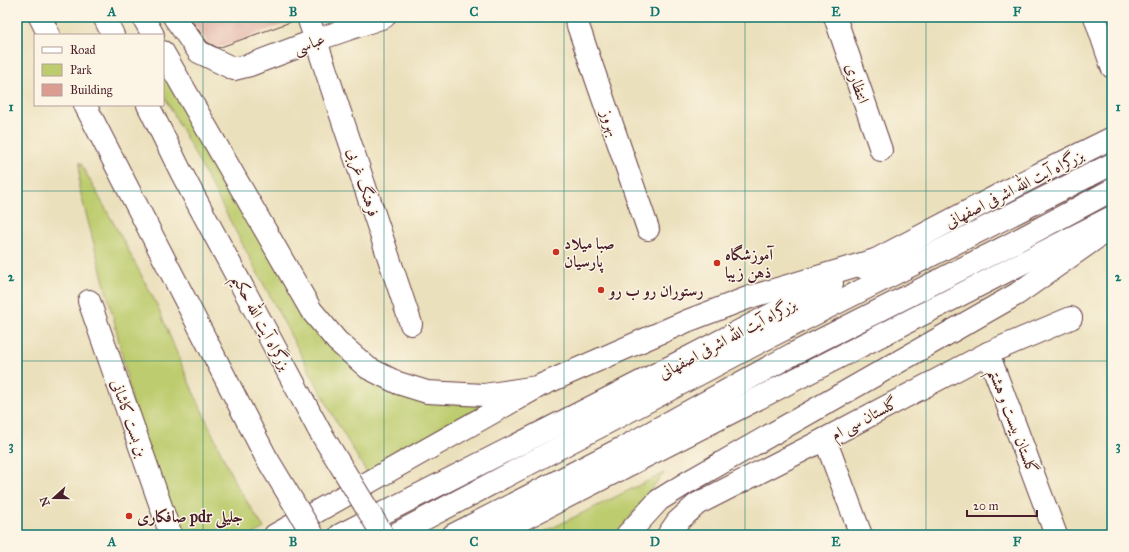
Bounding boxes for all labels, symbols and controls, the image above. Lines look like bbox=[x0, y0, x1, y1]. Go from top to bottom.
text: A bbox=[107, 4, 117, 20]
text: B bbox=[289, 4, 298, 20]
text: C bbox=[470, 4, 479, 20]
text: D bbox=[650, 4, 660, 20]
text: E bbox=[831, 4, 841, 20]
text: F bbox=[1013, 4, 1022, 20]
street label: عباسی bbox=[291, 29, 328, 60]
legend bbox=[34, 34, 164, 106]
text: Road bbox=[70, 43, 96, 57]
street label: انتظاری bbox=[842, 60, 873, 106]
text: Park bbox=[70, 63, 92, 77]
text: Building bbox=[70, 83, 113, 98]
text: 1 bbox=[8, 99, 14, 115]
text: 1 bbox=[1115, 99, 1121, 115]
street label: بهروز bbox=[596, 106, 624, 139]
street label: بزرگراه آیت الله اشرفی اصفهانی bbox=[940, 142, 1087, 233]
street label: فرهنگ غربی bbox=[342, 145, 385, 220]
place label: صبا میلاد پارسیان bbox=[564, 234, 615, 274]
place label: آموزشگاه ذهن زیبا bbox=[725, 244, 776, 284]
marker: صبا میلاد پارسیان bbox=[551, 247, 561, 257]
marker: آموزشگاه ذهن زیبا bbox=[712, 258, 722, 268]
text: 2 bbox=[8, 269, 15, 285]
street label: بزرگراه آیت الله حکیم bbox=[222, 269, 298, 377]
text: 2 bbox=[1115, 269, 1122, 285]
place label: رستوران رو ب رو bbox=[607, 281, 704, 301]
marker: رستوران رو ب رو bbox=[596, 285, 606, 295]
street label: بزرگراه آیت الله اشرفی اصفهانی bbox=[654, 291, 800, 384]
street label: گلستان بیست و هشتم bbox=[978, 366, 1042, 479]
street label: بن بست کاشانی bbox=[106, 377, 152, 460]
street label: گلستان سی ام bbox=[828, 393, 903, 448]
text: 3 bbox=[8, 438, 14, 454]
text: 3 bbox=[1115, 438, 1121, 454]
north arrow bbox=[34, 478, 74, 518]
scale bar bbox=[967, 492, 1037, 518]
text: N bbox=[37, 494, 53, 508]
text: 20 m bbox=[973, 499, 999, 513]
place label: صافکاری pdr جلیلی bbox=[137, 507, 243, 529]
marker: صافکاری pdr جلیلی bbox=[124, 511, 134, 521]
text: A bbox=[107, 534, 117, 550]
text: B bbox=[289, 534, 298, 550]
text: C bbox=[470, 534, 479, 550]
text: D bbox=[650, 534, 660, 550]
text: E bbox=[831, 534, 841, 550]
text: F bbox=[1013, 534, 1022, 550]

